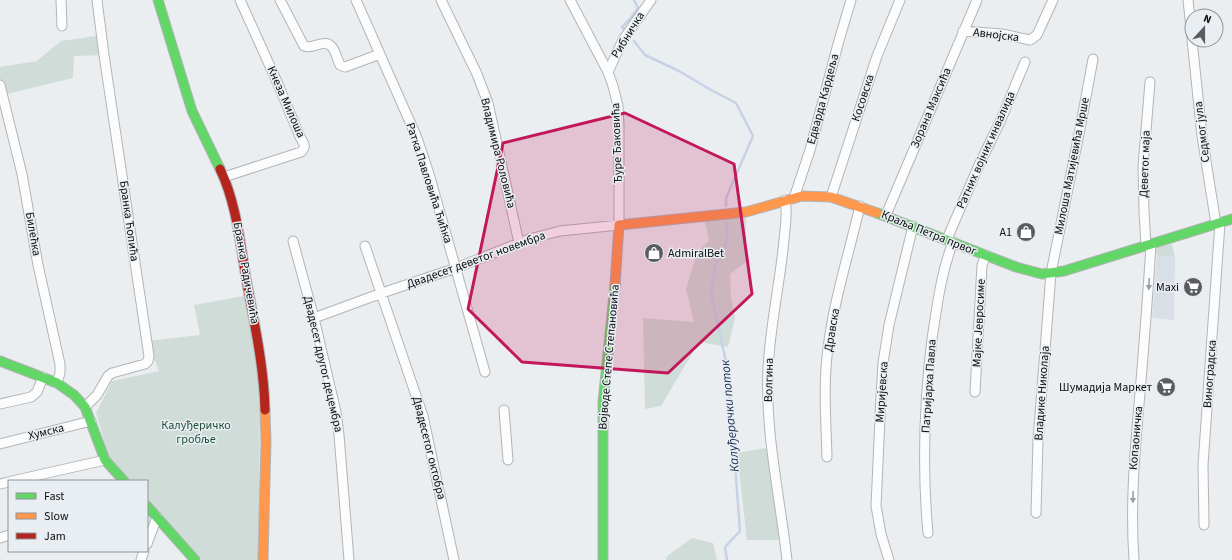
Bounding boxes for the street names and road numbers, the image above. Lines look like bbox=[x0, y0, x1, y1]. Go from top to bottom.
street label: Рибничка bbox=[607, 9, 649, 61]
street label: Авнојска bbox=[972, 24, 1020, 46]
street label: Едварда Кардеља bbox=[803, 52, 843, 146]
street label: Кнеза Милоша bbox=[263, 63, 309, 141]
street label: Зорана Максића bbox=[906, 65, 956, 151]
street label: Косовска bbox=[847, 72, 879, 124]
street label: Ратних војних инвалида bbox=[952, 88, 1020, 212]
street label: Владимира Роловића bbox=[476, 96, 520, 210]
street label: Милоша Матијевића Мрше bbox=[1050, 96, 1094, 236]
street label: Седмог јула bbox=[1190, 100, 1214, 164]
street label: Ђуре Ђаковића bbox=[607, 102, 627, 184]
street label: Ратка Павловића Ћићка bbox=[401, 120, 457, 246]
street label: Деветог маја bbox=[1135, 130, 1155, 198]
street label: Бранка Ћопића bbox=[115, 180, 143, 262]
street label: Краља Петра првог bbox=[879, 206, 979, 260]
street label: Билећка bbox=[21, 211, 45, 257]
street label: Бранка Радичевића bbox=[229, 221, 263, 325]
street label: Двадесет деветог новембра bbox=[404, 227, 548, 293]
street label: Мајке Јевросиме bbox=[968, 278, 990, 368]
street label: Војводе Степе Степановића bbox=[594, 284, 624, 430]
street label: Двадесет другог децембра bbox=[299, 294, 347, 434]
street label: Дравска bbox=[820, 307, 844, 353]
street label: Патријарха Павла bbox=[917, 338, 941, 434]
street label: Виноградска bbox=[1199, 339, 1221, 409]
street label: Владике Николаја bbox=[1030, 345, 1054, 441]
street label: Волгина bbox=[760, 358, 778, 402]
street label: Миријевска bbox=[871, 361, 893, 423]
street label: Двадесетог октобра bbox=[408, 395, 450, 501]
street label: Копаоничка bbox=[1125, 405, 1147, 471]
street label: Хумска bbox=[26, 419, 66, 445]

